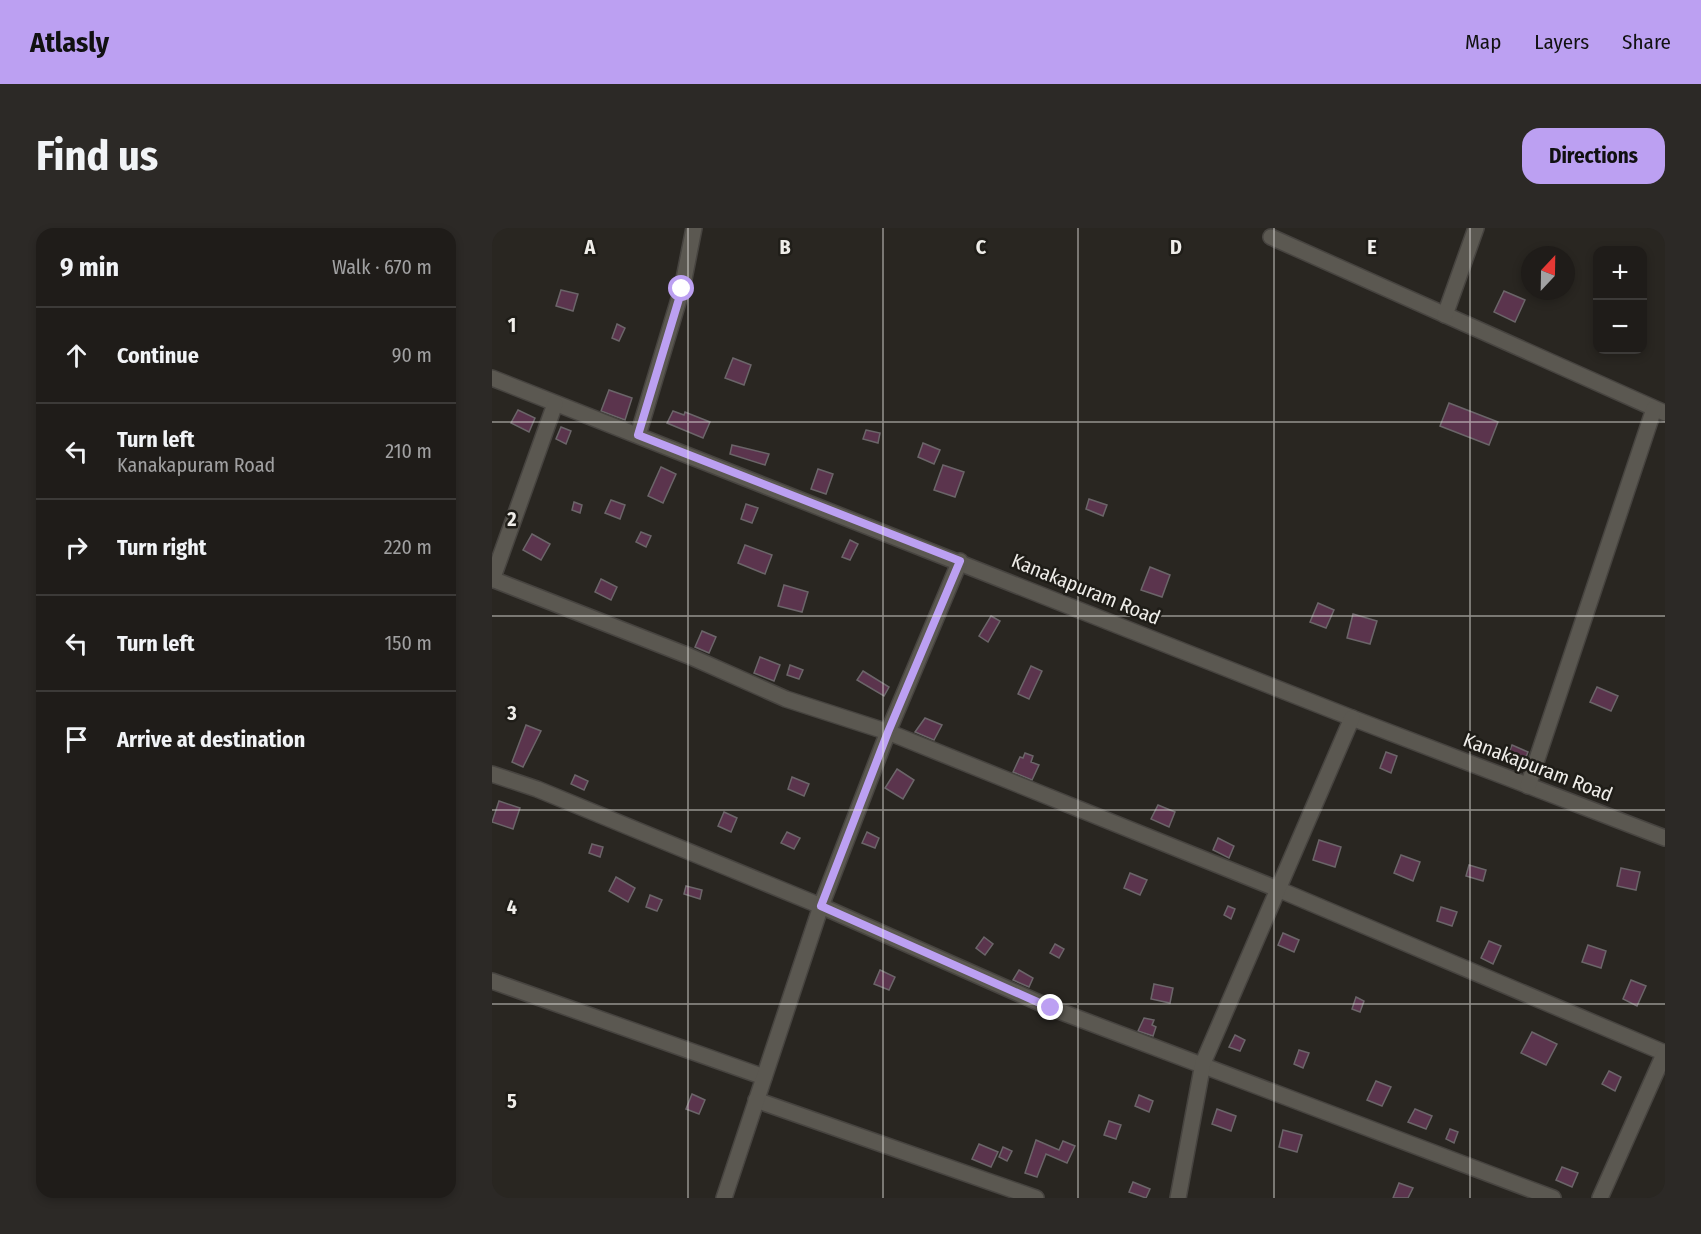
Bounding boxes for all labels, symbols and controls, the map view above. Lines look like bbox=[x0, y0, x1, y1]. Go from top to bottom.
text: Atlasly bbox=[30, 26, 109, 59]
text: Map bbox=[1465, 29, 1501, 55]
text: Layers bbox=[1534, 29, 1589, 55]
text: Share bbox=[1622, 29, 1671, 55]
button: Directions bbox=[1522, 128, 1665, 184]
text: Find us bbox=[36, 131, 158, 181]
text: A bbox=[584, 235, 597, 259]
text: B bbox=[779, 235, 791, 259]
text: C bbox=[976, 235, 987, 259]
text: D bbox=[1170, 235, 1182, 259]
text: E bbox=[1367, 235, 1377, 259]
north arrow bbox=[1521, 246, 1575, 300]
map controls bbox=[1593, 246, 1647, 354]
button: + bbox=[1593, 246, 1647, 300]
text: 9 min bbox=[60, 252, 119, 283]
text: Walk · 670 m bbox=[332, 255, 432, 279]
route start bbox=[668, 275, 694, 301]
button: − bbox=[1593, 300, 1647, 354]
text: 1 bbox=[508, 313, 516, 337]
icon: ahead bbox=[60, 339, 93, 372]
text: Continue bbox=[117, 342, 199, 369]
text: 90 m bbox=[392, 343, 432, 367]
text: Turn left bbox=[117, 426, 195, 453]
icon: left bbox=[60, 435, 93, 468]
text: 210 m bbox=[385, 439, 432, 463]
text: Kanakapuram Road bbox=[117, 453, 275, 477]
text: 2 bbox=[506, 507, 517, 531]
icon: right bbox=[60, 531, 93, 564]
text: Turn right bbox=[117, 534, 206, 561]
text: 220 m bbox=[384, 535, 432, 559]
street label: Kanakapuram Road bbox=[1008, 548, 1164, 630]
icon: left bbox=[60, 627, 93, 660]
text: Turn left bbox=[117, 630, 195, 657]
text: 150 m bbox=[385, 631, 432, 655]
text: 3 bbox=[506, 701, 517, 725]
icon: arrive bbox=[60, 723, 93, 756]
text: Arrive at destination bbox=[117, 726, 305, 753]
street label: Kanakapuram Road bbox=[1460, 727, 1616, 807]
text: 4 bbox=[507, 895, 517, 919]
route end bbox=[1037, 994, 1063, 1020]
text: 5 bbox=[507, 1089, 517, 1113]

